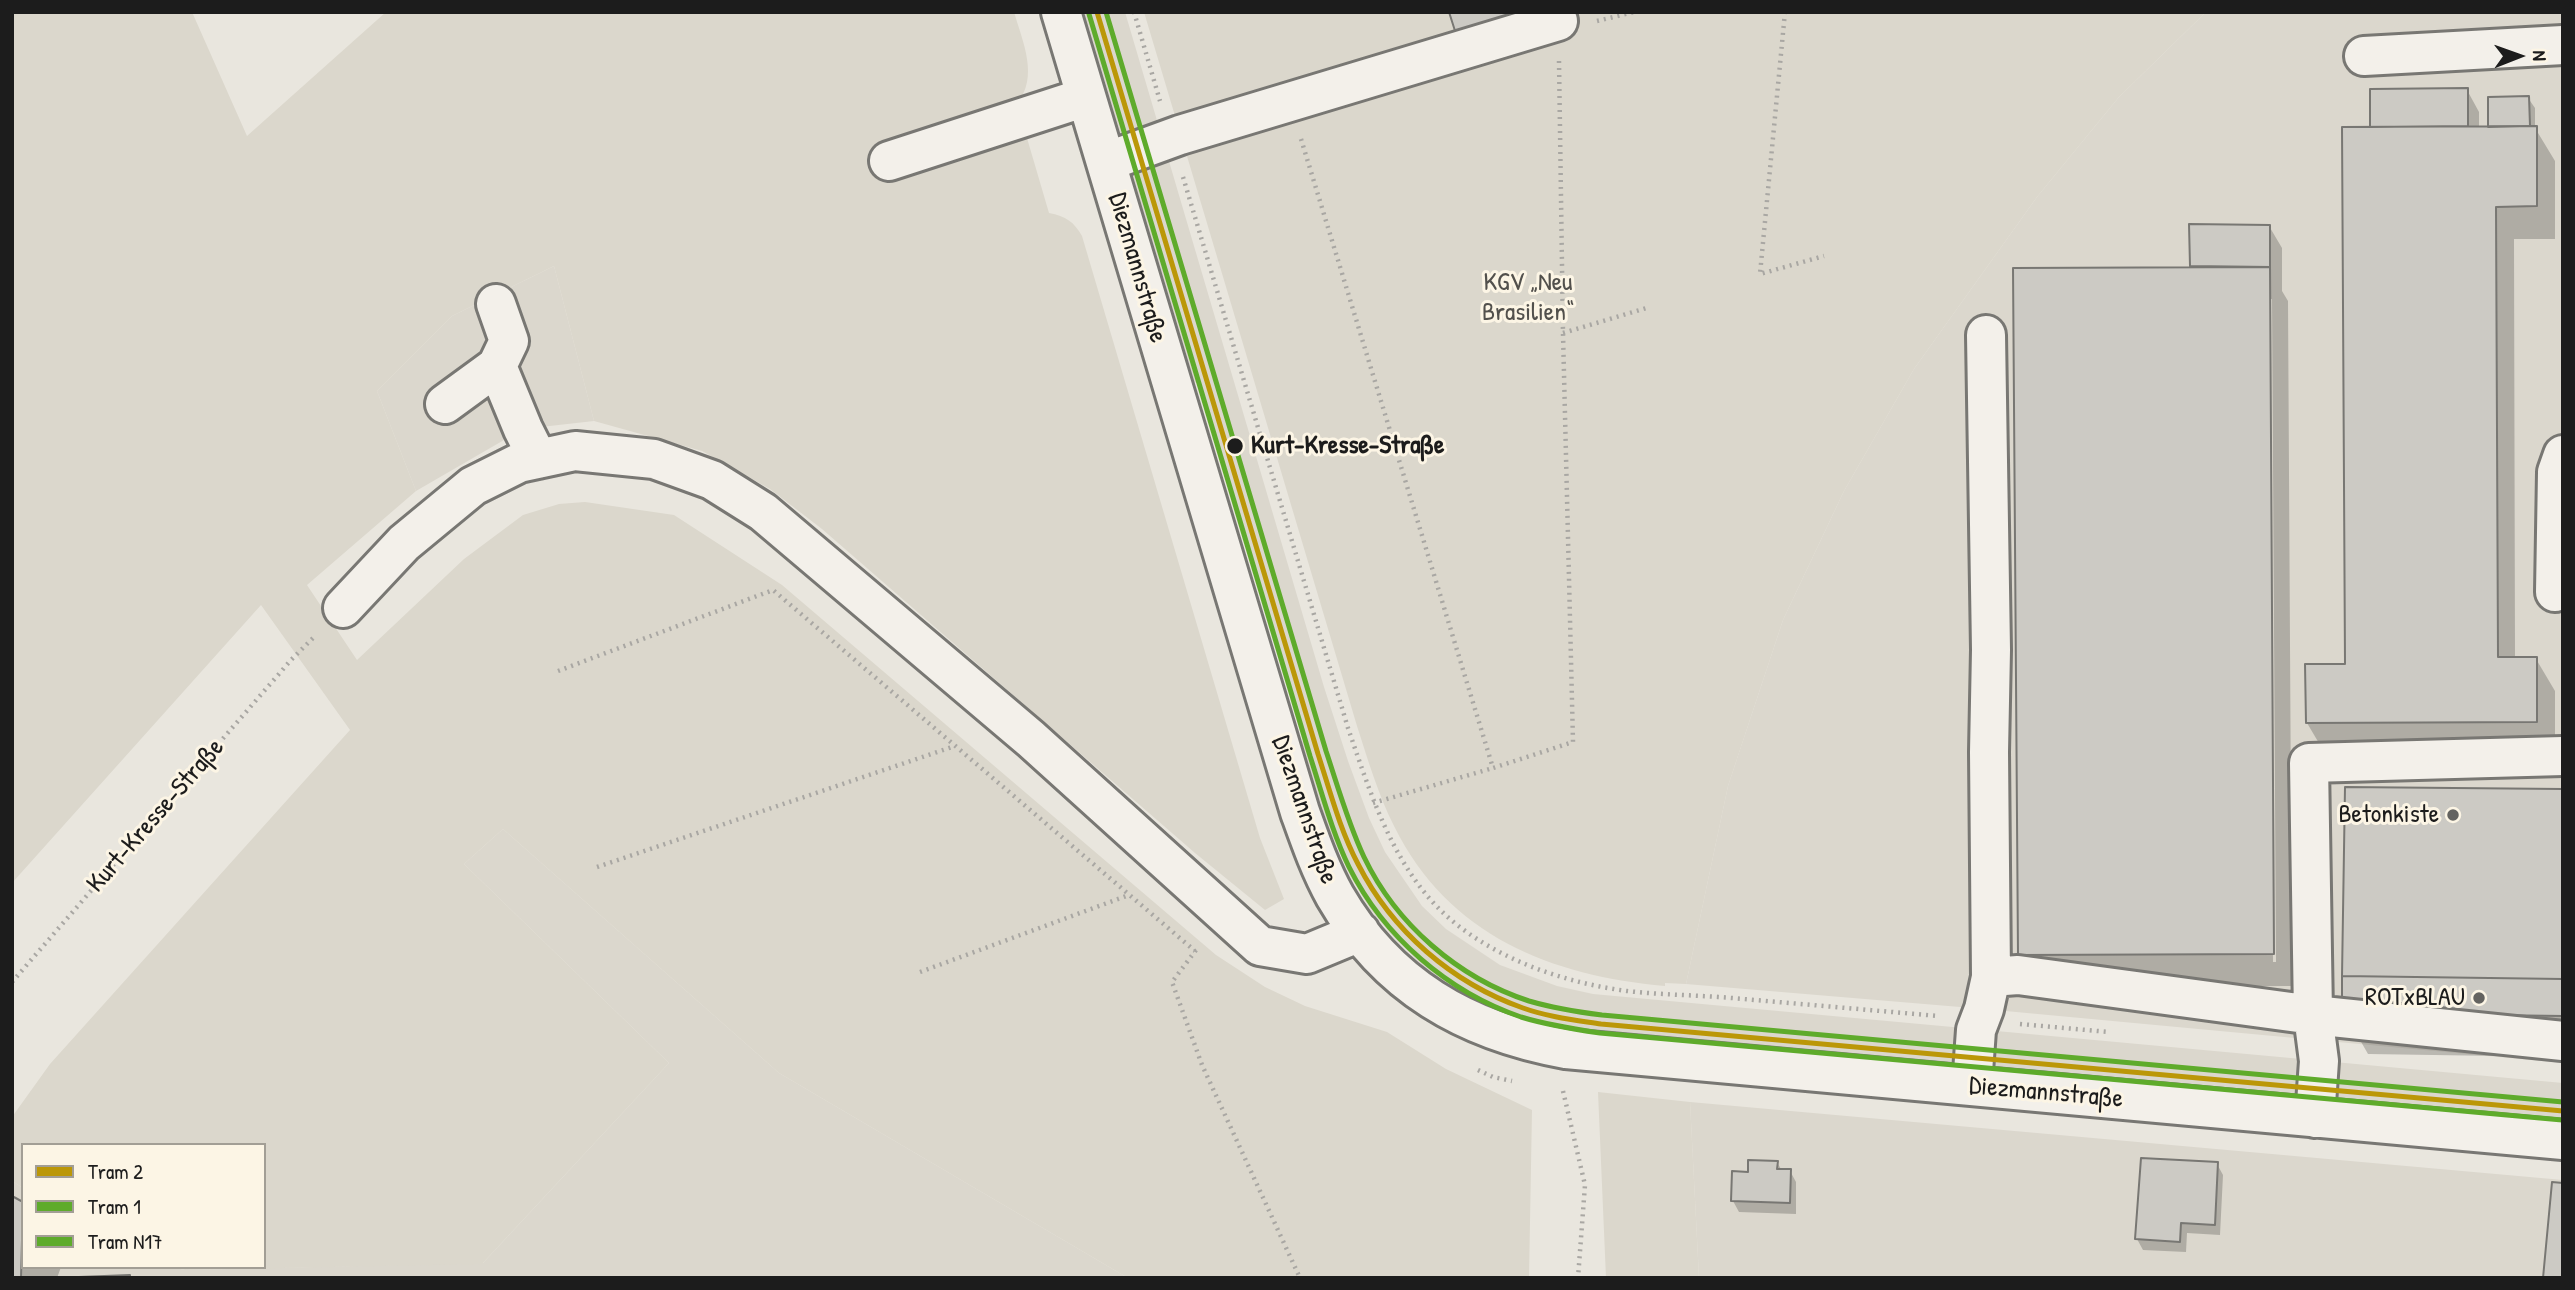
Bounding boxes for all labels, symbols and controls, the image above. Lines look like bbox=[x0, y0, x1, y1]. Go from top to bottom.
north arrow bbox=[2484, 21, 2554, 91]
text: N bbox=[2527, 50, 2553, 61]
street label: Diezmannstraße bbox=[1101, 190, 1173, 346]
park label: KGV „Neu Brasilien“ bbox=[1482, 267, 1574, 328]
place label: Kurt-Kresse-Straße bbox=[1251, 430, 1444, 462]
marker: Kurt-Kresse-Straße bbox=[1225, 436, 1245, 456]
street label: Diezmannstraße bbox=[1264, 732, 1344, 888]
street label: Kurt-Kresse-Straße bbox=[81, 733, 231, 899]
place label: Betonkiste bbox=[2338, 799, 2439, 831]
marker: Betonkiste bbox=[2445, 807, 2461, 823]
place label: ROTxBLAU bbox=[2365, 982, 2465, 1014]
marker: ROTxBLAU bbox=[2471, 990, 2487, 1006]
street label: Diezmannstraße bbox=[1968, 1071, 2124, 1115]
legend bbox=[21, 1143, 266, 1269]
text: Tram 2 bbox=[88, 1157, 143, 1186]
text: Tram 1 bbox=[88, 1192, 141, 1221]
text: Tram N17 bbox=[88, 1227, 162, 1256]

